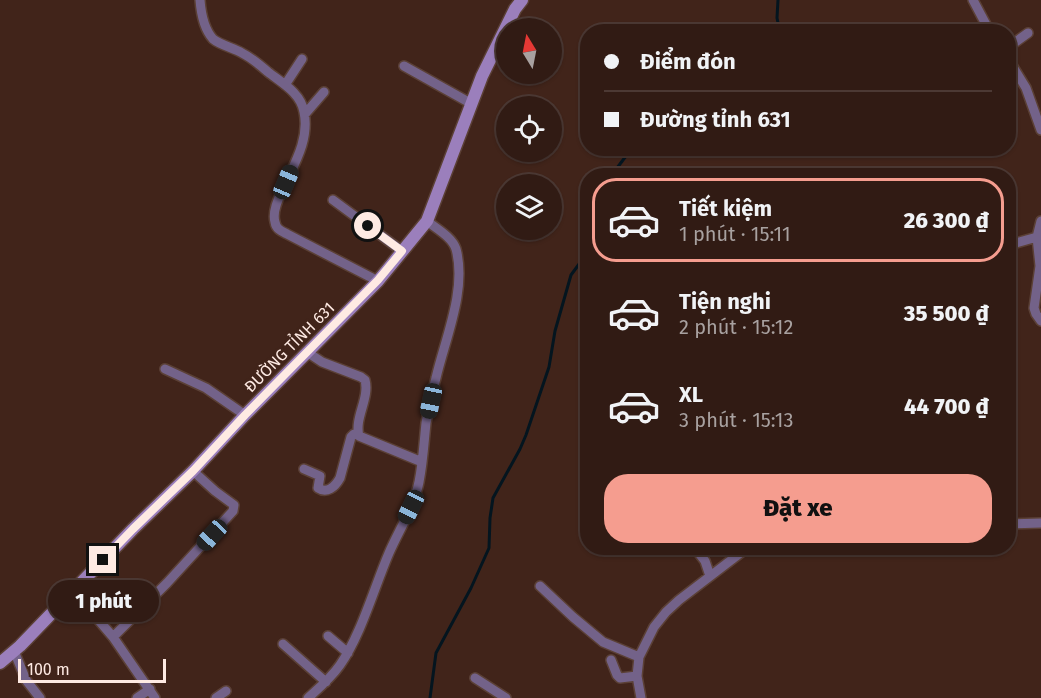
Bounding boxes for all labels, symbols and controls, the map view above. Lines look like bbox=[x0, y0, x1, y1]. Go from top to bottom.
north arrow bbox=[496, 18, 562, 84]
map controls bbox=[496, 18, 562, 240]
text: Điểm đón bbox=[640, 48, 736, 75]
button: locate bbox=[496, 96, 562, 162]
text: Đường tỉnh 631 bbox=[640, 106, 791, 133]
car bbox=[271, 162, 301, 202]
button: layers bbox=[496, 174, 562, 240]
icon: car bbox=[607, 193, 661, 247]
text: Tiết kiệm bbox=[679, 195, 772, 222]
text: 26 300 ₫ bbox=[904, 207, 989, 234]
route start bbox=[354, 212, 381, 239]
text: 1 phút · 15:11 bbox=[679, 222, 791, 246]
icon: car bbox=[607, 286, 661, 340]
text: Tiện nghi bbox=[679, 288, 771, 315]
street label: ĐƯỜNG TỈNH 631 bbox=[239, 297, 338, 396]
text: 35 500 ₫ bbox=[904, 300, 989, 327]
text: 2 phút · 15:12 bbox=[679, 315, 793, 339]
icon: car bbox=[607, 379, 661, 433]
text: XL bbox=[679, 381, 703, 408]
car bbox=[418, 382, 444, 420]
text: 44 700 ₫ bbox=[904, 393, 989, 420]
text: 3 phút · 15:13 bbox=[679, 408, 793, 432]
button: Đặt xe bbox=[604, 474, 992, 543]
car bbox=[395, 487, 427, 527]
car bbox=[193, 516, 231, 554]
route end bbox=[89, 546, 116, 573]
callout: 1 phút bbox=[48, 581, 158, 623]
text: 1 phút bbox=[75, 589, 132, 613]
scale bar bbox=[18, 656, 166, 684]
text: 100 m bbox=[27, 660, 70, 679]

